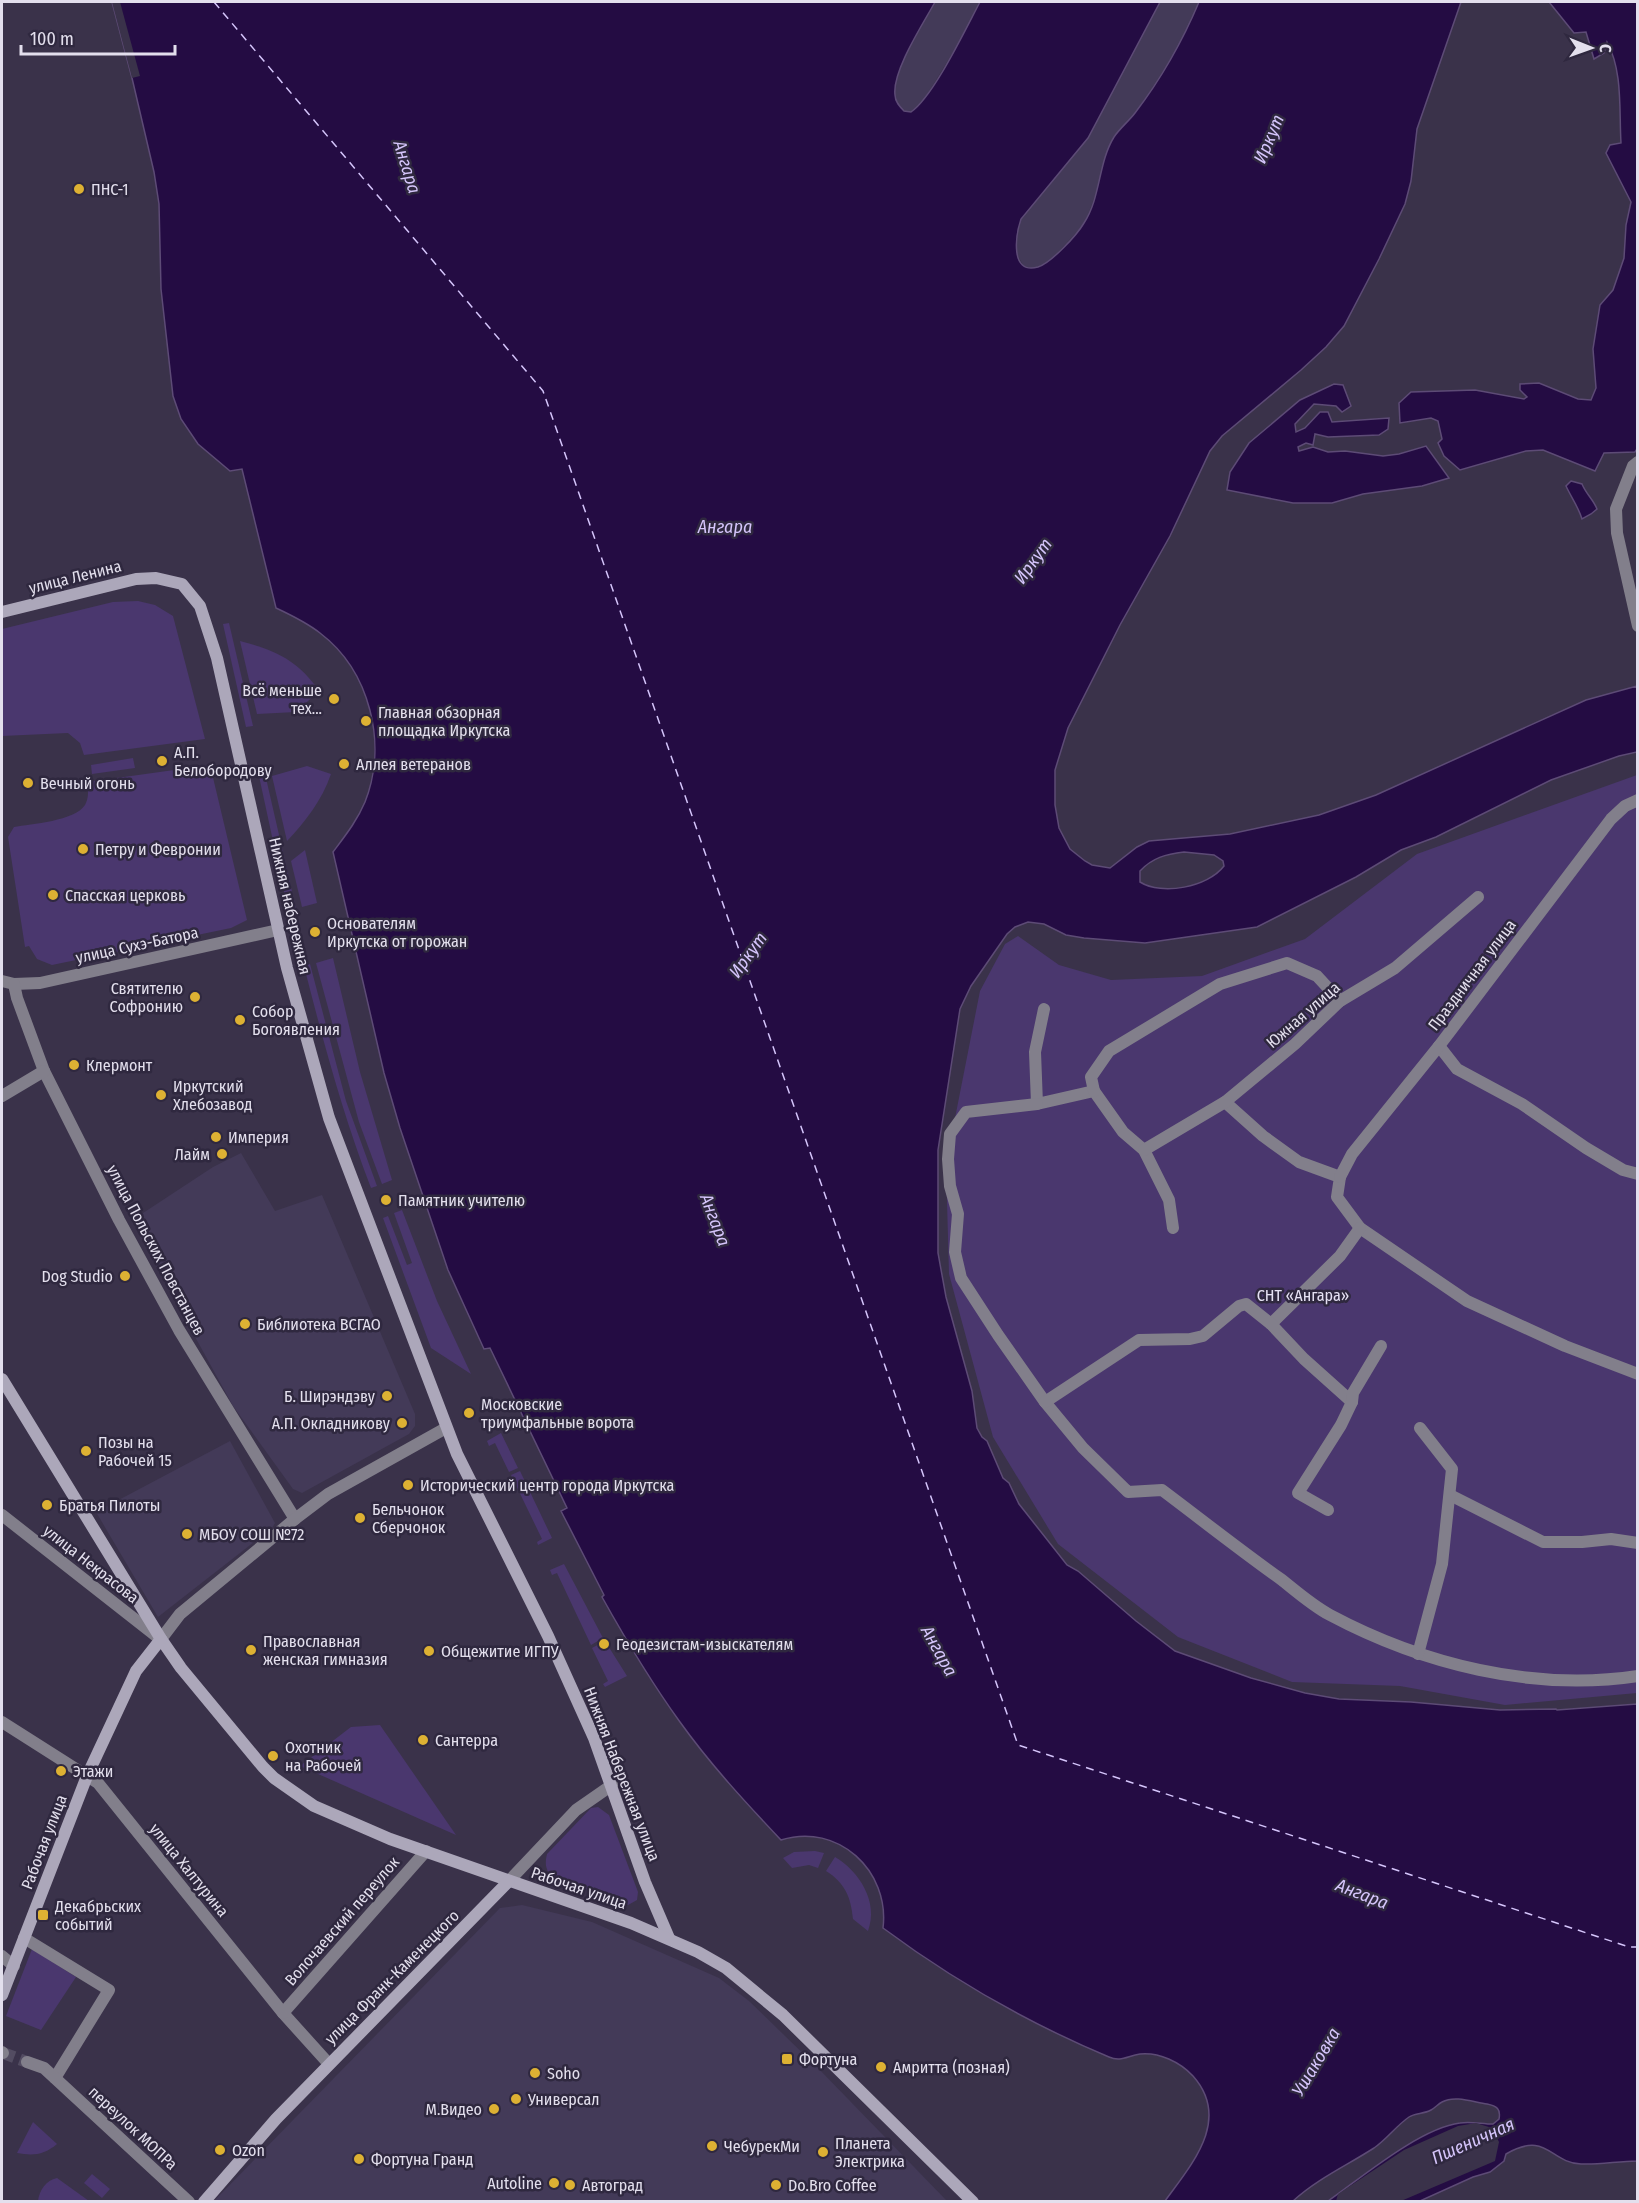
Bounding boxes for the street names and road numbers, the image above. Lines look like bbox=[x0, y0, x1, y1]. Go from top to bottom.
street label: улица Ленина bbox=[27, 556, 123, 598]
street label: Нижняя набережная bbox=[265, 836, 315, 976]
street label: Праздничная улица bbox=[1424, 916, 1520, 1034]
street label: улица Сухэ-Батора bbox=[74, 923, 200, 967]
street label: Южная улица bbox=[1262, 978, 1344, 1052]
street label: улица Польских Повстанцев bbox=[103, 1161, 209, 1339]
street label: улица Некрасова bbox=[40, 1521, 143, 1607]
street label: Нижняя Набережная улица bbox=[580, 1684, 664, 1864]
street label: Рабочая улица bbox=[17, 1792, 71, 1892]
street label: улица Халтурина bbox=[146, 1819, 233, 1921]
street label: Волочаевский переулок bbox=[281, 1852, 403, 1989]
street label: Рабочая улица bbox=[529, 1863, 629, 1913]
street label: улица Франк-Каменецкого bbox=[321, 1906, 463, 2048]
street label: переулок МОПРа bbox=[85, 2082, 181, 2174]

